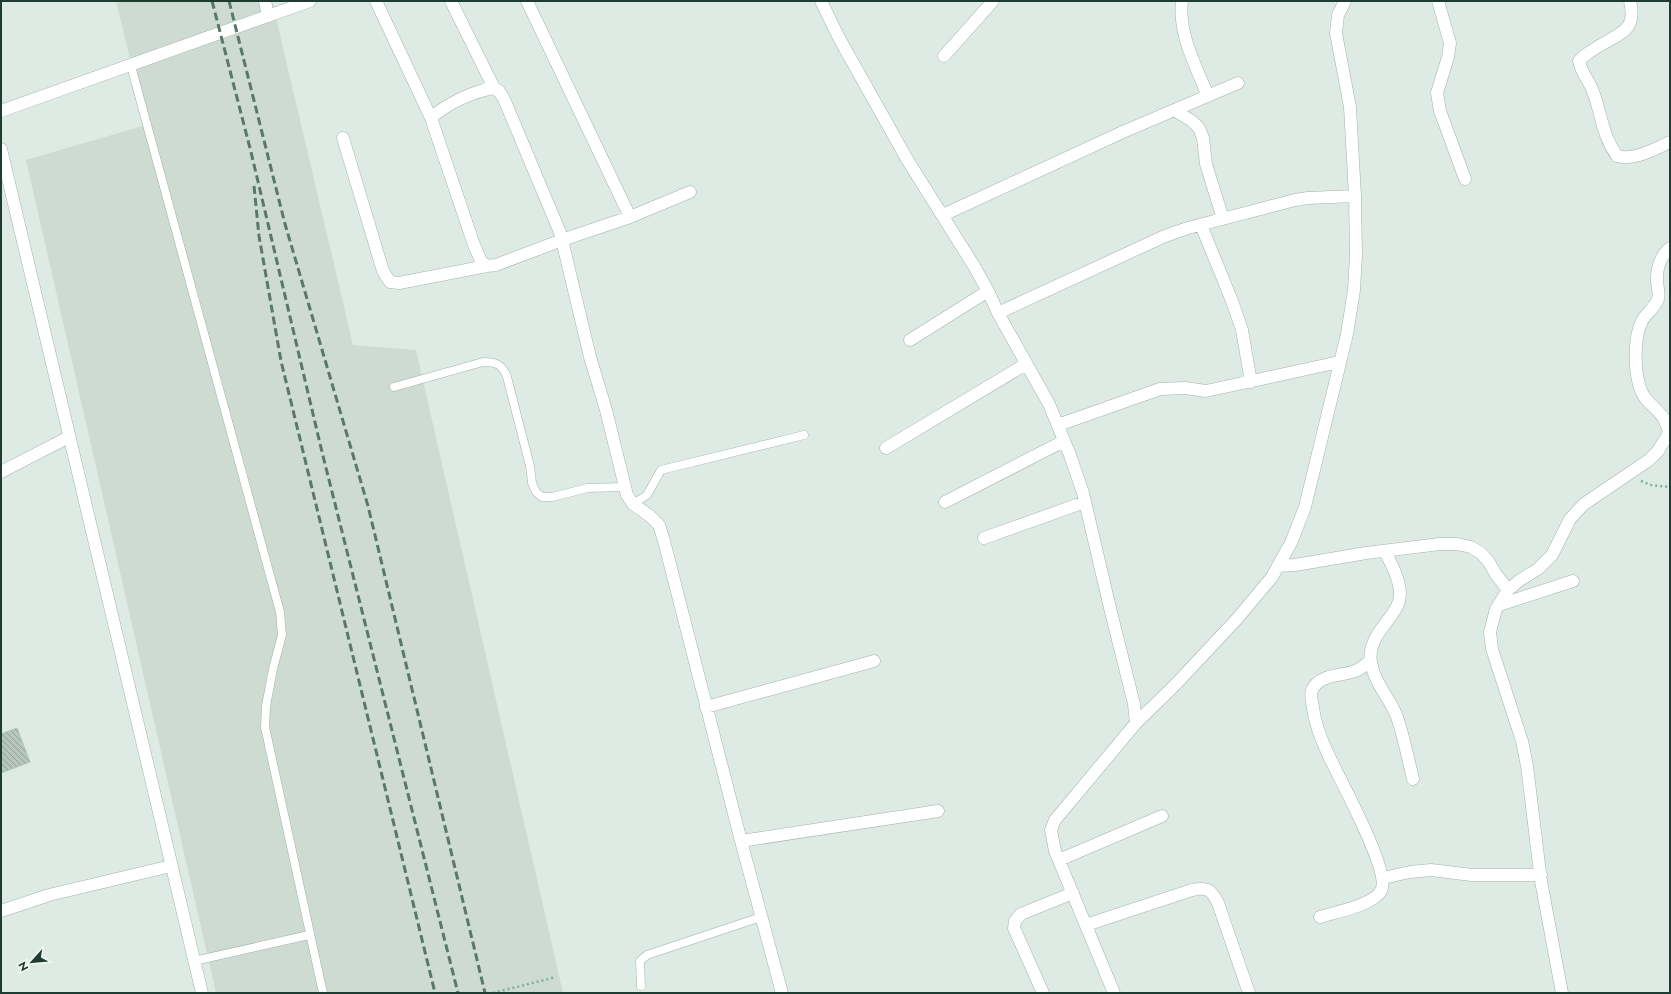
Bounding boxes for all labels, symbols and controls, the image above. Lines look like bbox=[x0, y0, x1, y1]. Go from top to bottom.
north arrow bbox=[12, 942, 52, 982]
text: N bbox=[14, 959, 32, 974]

